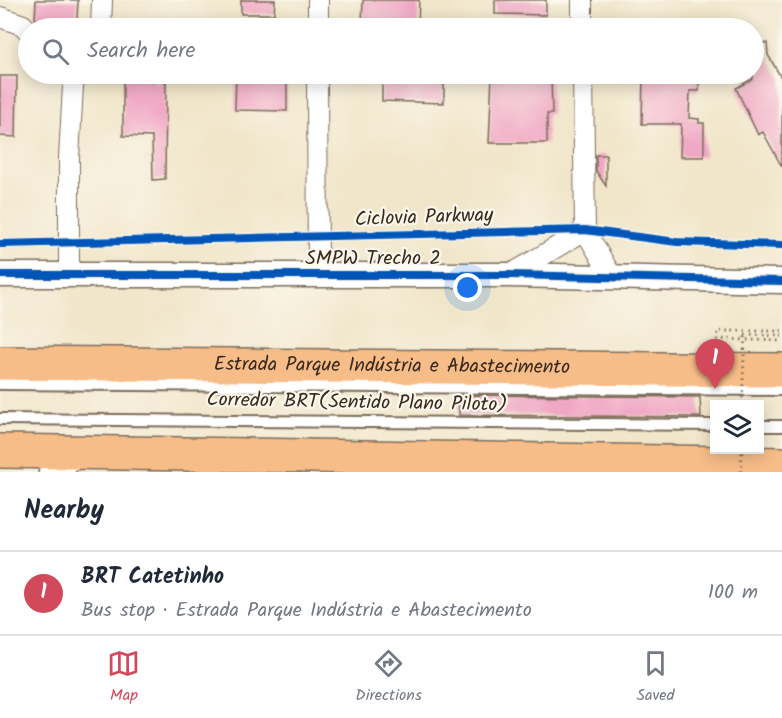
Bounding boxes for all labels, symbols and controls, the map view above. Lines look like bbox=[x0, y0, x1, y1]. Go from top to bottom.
search box bbox=[18, 18, 764, 84]
text: Search here bbox=[87, 34, 195, 69]
icon: search bbox=[39, 35, 72, 68]
street label: Ciclovia Parkway bbox=[354, 200, 494, 236]
street label: SMPW Trecho 2 bbox=[305, 243, 441, 275]
your location bbox=[453, 273, 482, 302]
pin: 1 bbox=[696, 340, 734, 389]
street label: Estrada Parque Indústria e Abastecimento bbox=[214, 349, 570, 384]
street label: Corredor BRT(Sentido Plano Piloto) bbox=[206, 384, 508, 422]
map controls bbox=[710, 400, 764, 454]
button: layers bbox=[710, 400, 764, 454]
text: Nearby bbox=[24, 490, 104, 532]
text: BRT Catetinho bbox=[81, 560, 224, 595]
text: 1 bbox=[40, 577, 47, 609]
text: 100 m bbox=[708, 577, 758, 609]
text: Bus stop · Estrada Parque Indústria e Abastecimento bbox=[81, 595, 532, 627]
tab: Map bbox=[107, 647, 140, 708]
tab: Directions bbox=[355, 647, 422, 708]
tab: Saved bbox=[637, 647, 675, 708]

